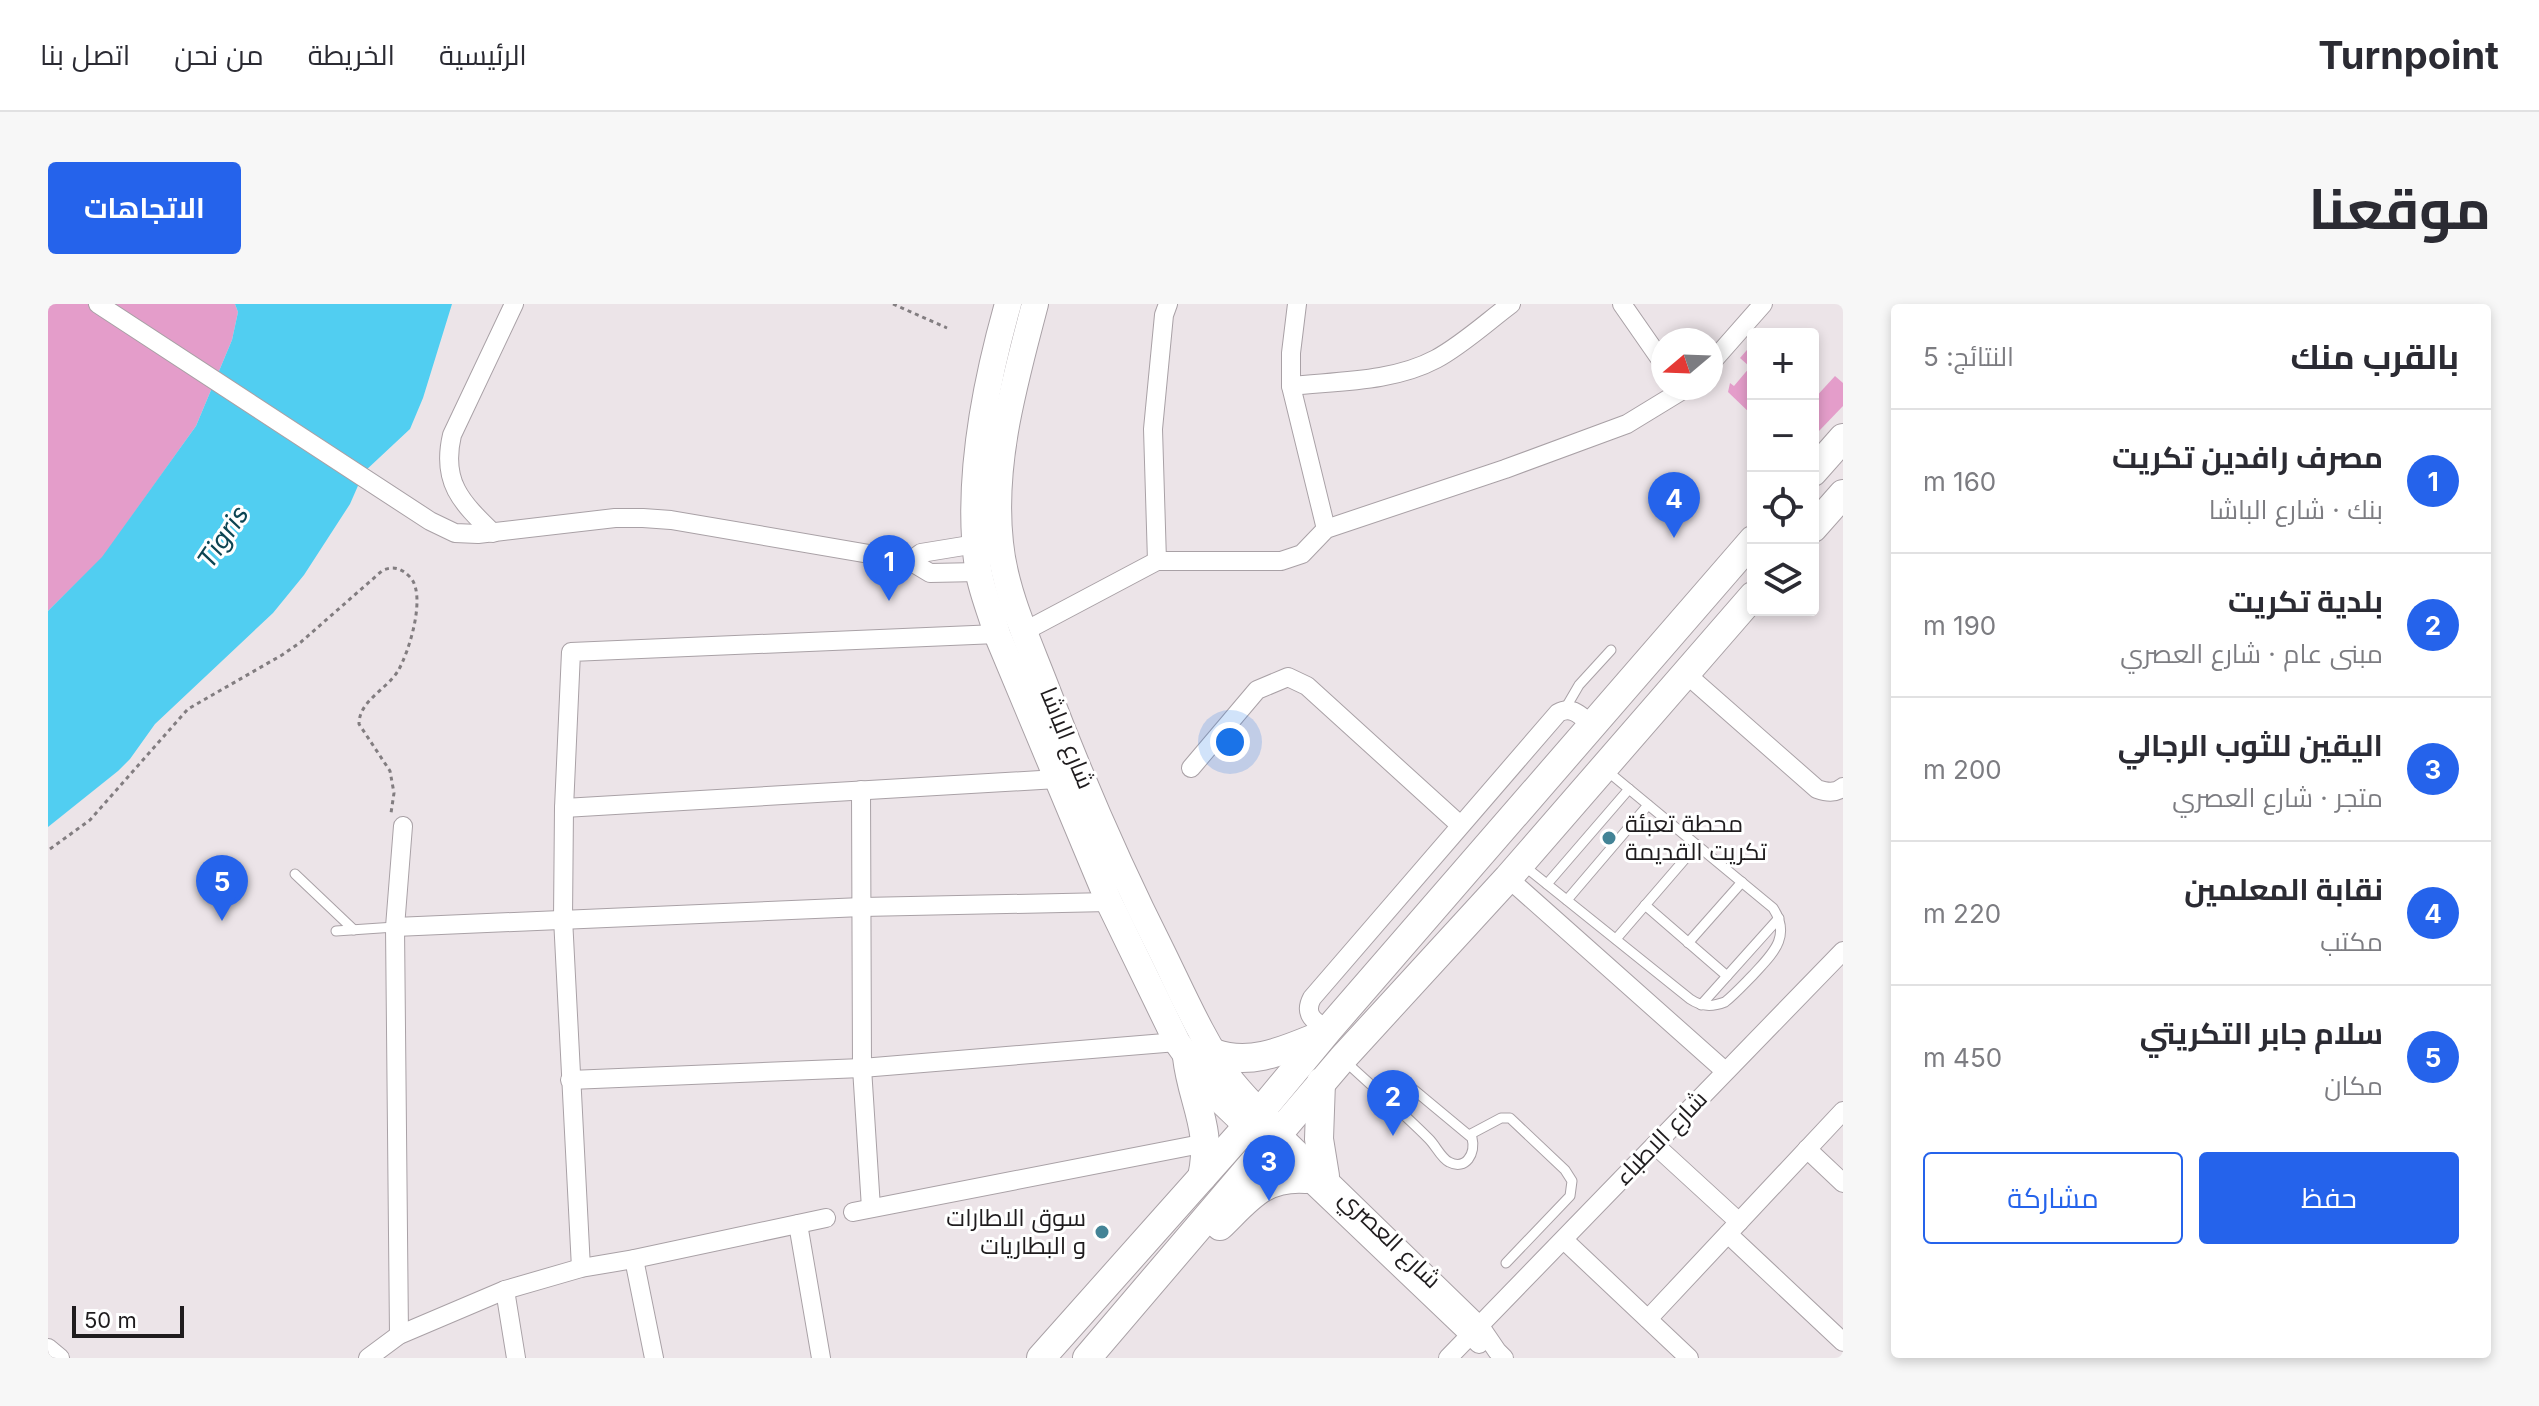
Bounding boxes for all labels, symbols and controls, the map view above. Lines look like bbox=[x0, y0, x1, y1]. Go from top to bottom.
text: Turnpoint bbox=[2318, 32, 2499, 78]
text: اتصل بنا bbox=[40, 38, 130, 72]
text: من نحن bbox=[174, 38, 264, 72]
text: الخريطة bbox=[308, 38, 395, 72]
text: الرئيسية bbox=[439, 38, 527, 72]
button: الاتجاهات bbox=[48, 162, 241, 254]
text: موقعنا bbox=[2308, 175, 2491, 243]
north arrow bbox=[1651, 328, 1723, 400]
map controls bbox=[1747, 328, 1819, 616]
button: + bbox=[1747, 328, 1819, 400]
text: بالقرب منك bbox=[2291, 336, 2459, 377]
text: النتائج: 5 bbox=[1923, 341, 2014, 372]
button: − bbox=[1747, 400, 1819, 472]
text: مصرف رافدين تكريت bbox=[2112, 439, 2383, 475]
text: 160 m bbox=[1923, 466, 1996, 497]
text: 1 bbox=[2427, 466, 2439, 497]
pin: 4 bbox=[1648, 472, 1700, 538]
button: locate bbox=[1747, 472, 1819, 544]
text: بنك · شارع الباشا bbox=[2209, 494, 2383, 525]
water label: Tigris bbox=[190, 499, 255, 574]
pin: 1 bbox=[863, 535, 915, 601]
button: layers bbox=[1747, 544, 1819, 616]
text: بلدية تكريت bbox=[2228, 583, 2383, 619]
text: 190 m bbox=[1923, 610, 1996, 641]
text: 2 bbox=[2425, 610, 2441, 641]
text: مبنى عام · شارع العصري bbox=[2120, 638, 2383, 669]
street label: شارع الباشا bbox=[1032, 683, 1101, 794]
your location bbox=[1210, 722, 1250, 762]
text: اليقين للثوب الرجالي bbox=[2118, 727, 2383, 763]
text: 200 m bbox=[1923, 754, 2002, 785]
text: 3 bbox=[2425, 754, 2441, 785]
text: متجر · شارع العصري bbox=[2172, 782, 2383, 813]
place label: محطة تعبئة تكريت القديمة bbox=[1625, 809, 1767, 866]
marker: محطة تعبئة تكريت القديمة bbox=[1600, 829, 1618, 847]
pin: 5 bbox=[196, 855, 248, 921]
text: نقابة المعلمين bbox=[2184, 871, 2383, 907]
text: 220 m bbox=[1923, 898, 2001, 929]
text: 4 bbox=[2424, 898, 2442, 929]
text: مكتب bbox=[2320, 926, 2383, 957]
text: سلام جابر التكريتي bbox=[2140, 1015, 2383, 1051]
text: 450 m bbox=[1923, 1042, 2002, 1073]
text: 5 bbox=[2425, 1042, 2441, 1073]
pin: 2 bbox=[1367, 1070, 1419, 1136]
text: مكان bbox=[2324, 1070, 2383, 1101]
street label: شارع الاطباء bbox=[1608, 1084, 1714, 1192]
pin: 3 bbox=[1243, 1135, 1295, 1201]
button: مشاركة bbox=[1923, 1152, 2183, 1244]
button: حفظ bbox=[2199, 1152, 2459, 1244]
street label: شارع العصري bbox=[1331, 1183, 1447, 1297]
place label: سوق الاطارات و البطاريات bbox=[946, 1203, 1086, 1260]
marker: سوق الاطارات و البطاريات bbox=[1093, 1223, 1111, 1241]
scale bar bbox=[72, 1302, 184, 1338]
text: 50 m bbox=[84, 1307, 137, 1333]

